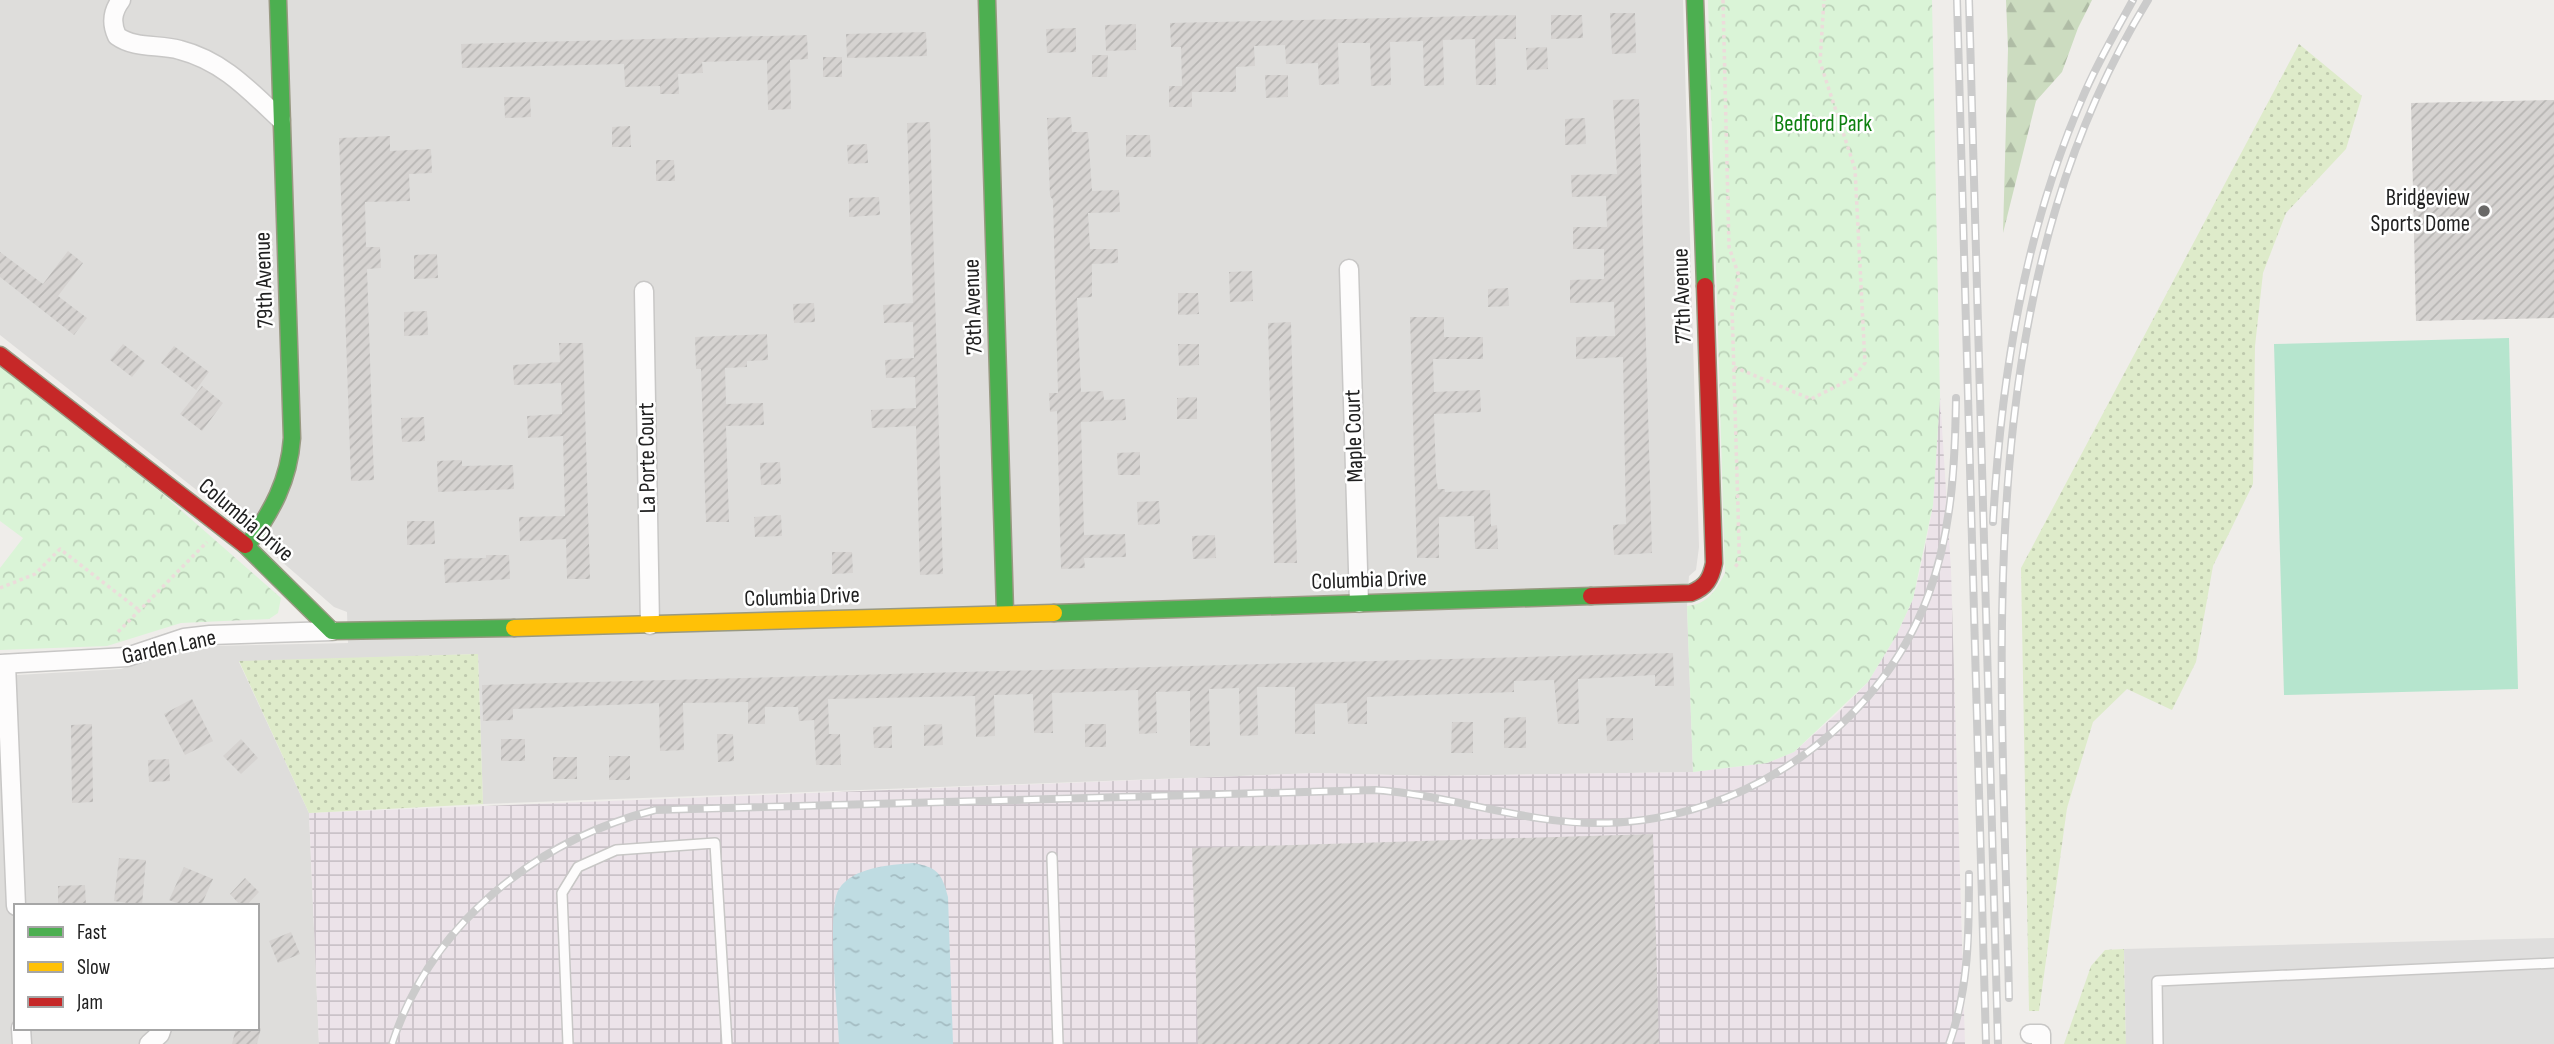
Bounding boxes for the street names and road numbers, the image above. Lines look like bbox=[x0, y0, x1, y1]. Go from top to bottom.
street label: 79th Avenue bbox=[248, 231, 280, 329]
street label: 77th Avenue bbox=[1666, 248, 1698, 344]
street label: 78th Avenue bbox=[957, 259, 989, 355]
street label: Maple Court bbox=[1338, 389, 1370, 483]
street label: La Porte Court bbox=[632, 402, 662, 514]
street label: Columbia Drive bbox=[193, 472, 299, 568]
street label: Columbia Drive bbox=[1311, 564, 1427, 596]
street label: Columbia Drive bbox=[744, 581, 860, 613]
street label: Garden Lane bbox=[120, 623, 218, 671]

